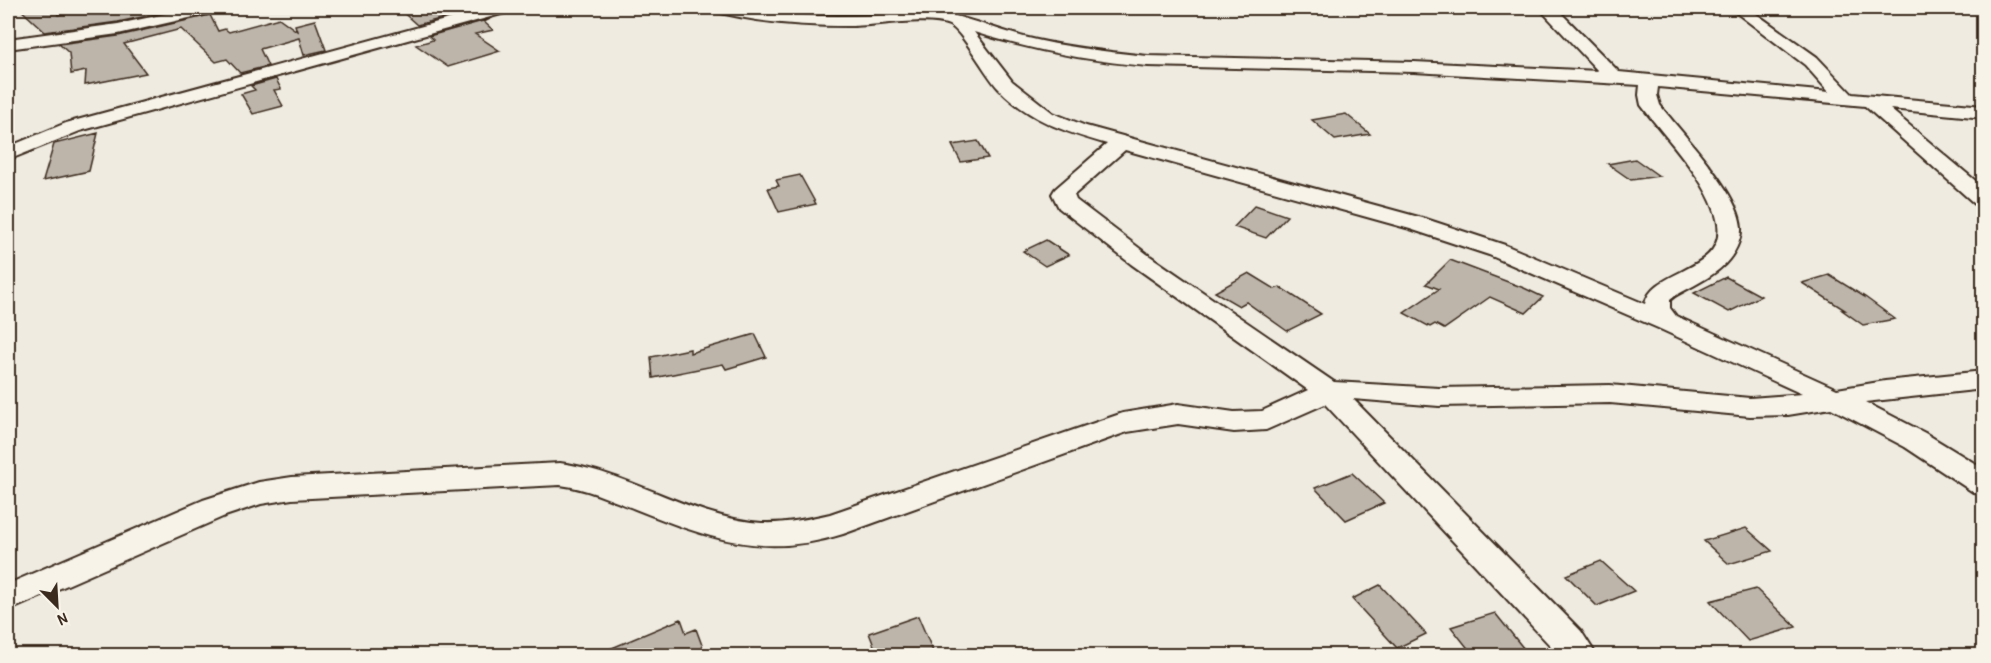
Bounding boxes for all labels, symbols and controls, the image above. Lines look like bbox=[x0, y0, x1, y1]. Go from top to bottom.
north arrow bbox=[27, 576, 87, 636]
text: N bbox=[54, 608, 71, 632]

